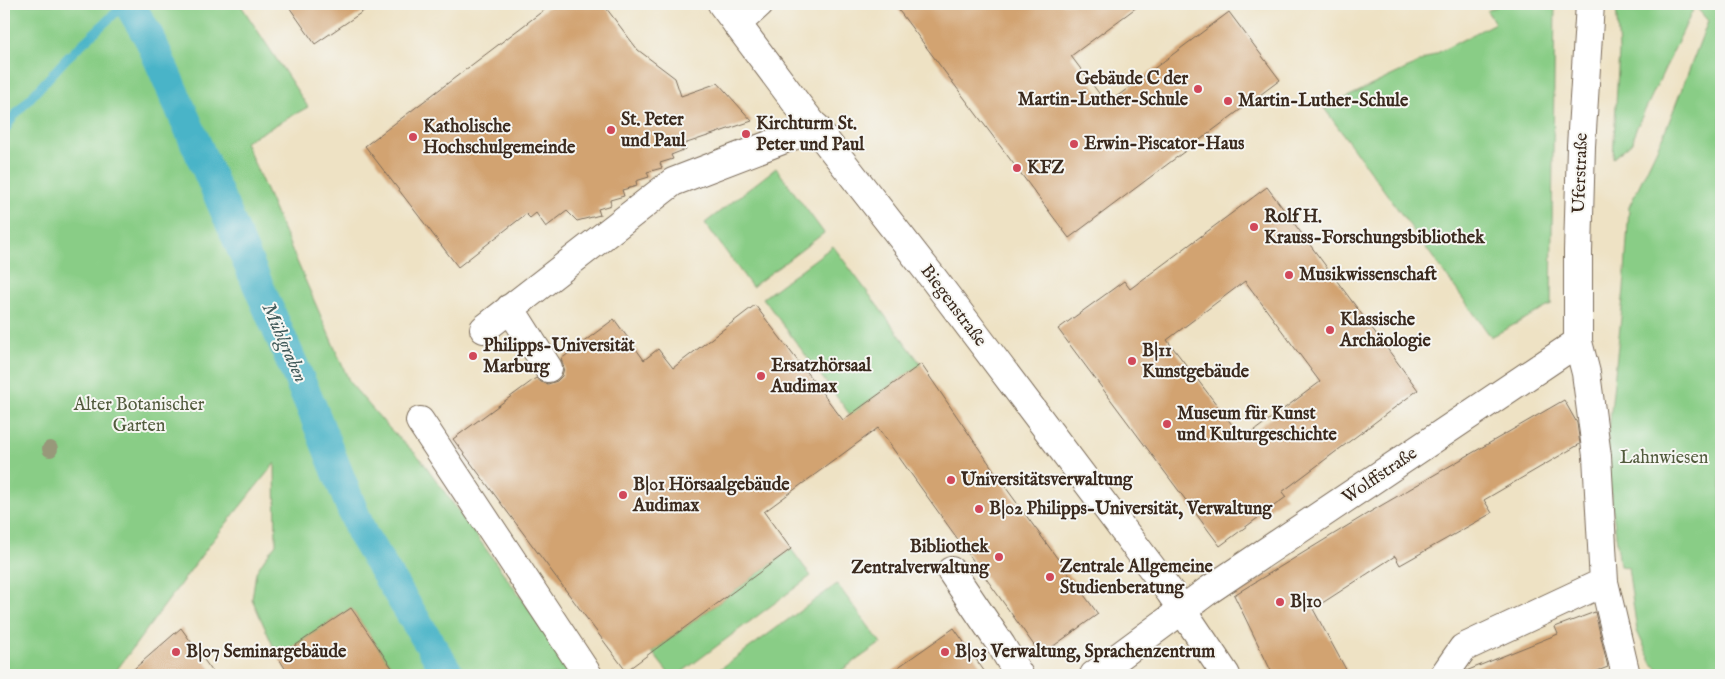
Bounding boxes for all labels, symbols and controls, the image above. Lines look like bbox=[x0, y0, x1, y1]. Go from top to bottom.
place label: Gebäude C der Martin-Luther-Schule bbox=[1018, 68, 1189, 112]
marker: Gebäude C der Martin-Luther-Schule bbox=[1192, 83, 1204, 95]
place label: Martin-Luther-Schule bbox=[1238, 90, 1409, 113]
marker: Martin-Luther-Schule bbox=[1222, 95, 1234, 107]
place label: St. Peter und Paul bbox=[621, 109, 687, 153]
place label: Kirchturm St. Peter und Paul bbox=[756, 113, 865, 157]
place label: Katholische Hochschulgemeinde bbox=[423, 116, 576, 160]
marker: St. Peter und Paul bbox=[605, 124, 617, 136]
marker: Kirchturm St. Peter und Paul bbox=[740, 128, 752, 140]
marker: Katholische Hochschulgemeinde bbox=[407, 131, 419, 143]
street label: Uferstraße bbox=[1568, 132, 1594, 214]
place label: Erwin-Piscator-Haus bbox=[1084, 133, 1245, 156]
marker: Erwin-Piscator-Haus bbox=[1068, 138, 1080, 150]
place label: KFZ bbox=[1027, 157, 1064, 180]
marker: KFZ bbox=[1011, 162, 1023, 174]
place label: Rolf H. Krauss-Forschungsbibliothek bbox=[1264, 206, 1486, 250]
marker: Rolf H. Krauss-Forschungsbibliothek bbox=[1248, 221, 1260, 233]
street label: Biegenstraße bbox=[915, 260, 991, 352]
place label: Musikwissenschaft bbox=[1299, 264, 1438, 287]
marker: Musikwissenschaft bbox=[1283, 269, 1295, 281]
water label: Mühlgraben bbox=[256, 299, 312, 387]
place label: Klassische Archäologie bbox=[1339, 309, 1432, 353]
marker: Klassische Archäologie bbox=[1324, 324, 1336, 336]
place label: Philipps-Universität Marburg bbox=[483, 335, 636, 379]
place label: B|11 Kunstgebäude bbox=[1142, 340, 1250, 384]
marker: Philipps-Universität Marburg bbox=[467, 350, 479, 362]
place label: Ersatzhörsaal Audimax bbox=[770, 355, 872, 399]
marker: B|11 Kunstgebäude bbox=[1126, 355, 1138, 367]
marker: Ersatzhörsaal Audimax bbox=[755, 370, 767, 382]
park label: Alter Botanischer Garten bbox=[73, 394, 205, 438]
place label: Museum für Kunst und Kulturgeschichte bbox=[1177, 403, 1338, 447]
marker: Museum für Kunst und Kulturgeschichte bbox=[1161, 418, 1173, 430]
street label: Wolffstraße bbox=[1338, 442, 1422, 510]
park label: Lahnwiesen bbox=[1620, 447, 1709, 470]
place label: Universitätsverwaltung bbox=[960, 469, 1134, 492]
place label: B|01 Hörsaalgebäude Audimax bbox=[632, 474, 790, 518]
marker: Universitätsverwaltung bbox=[945, 474, 957, 486]
marker: B|01 Hörsaalgebäude Audimax bbox=[617, 489, 629, 501]
place label: B|02 Philipps-Universität, Verwaltung bbox=[989, 498, 1273, 521]
marker: B|02 Philipps-Universität, Verwaltung bbox=[973, 503, 985, 515]
place label: Bibliothek Zentralverwaltung bbox=[851, 536, 990, 580]
marker: Bibliothek Zentralverwaltung bbox=[993, 551, 1005, 563]
place label: Zentrale Allgemeine Studienberatung bbox=[1060, 556, 1214, 600]
marker: Zentrale Allgemeine Studienberatung bbox=[1044, 571, 1056, 583]
place label: B|10 bbox=[1290, 591, 1322, 614]
marker: B|10 bbox=[1274, 596, 1286, 608]
place label: B|07 Seminargebäude bbox=[186, 641, 347, 664]
place label: B|03 Verwaltung, Sprachenzentrum bbox=[955, 641, 1215, 664]
marker: B|07 Seminargebäude bbox=[170, 646, 182, 658]
marker: B|03 Verwaltung, Sprachenzentrum bbox=[939, 646, 951, 658]

